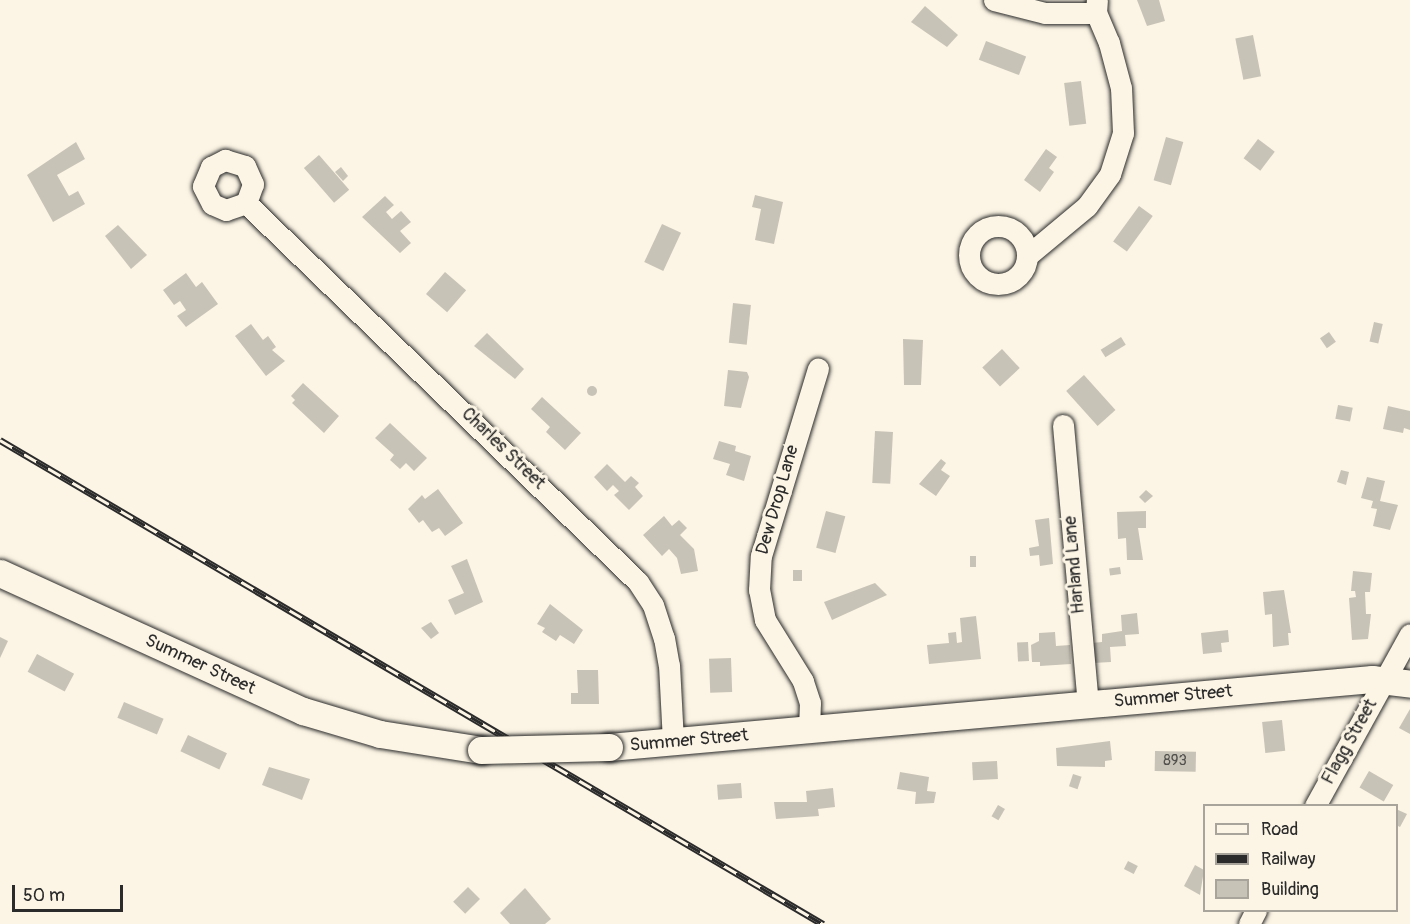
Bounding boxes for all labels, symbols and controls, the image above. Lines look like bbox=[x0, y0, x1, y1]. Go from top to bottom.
street label: Charles Street bbox=[457, 404, 549, 494]
street label: Dew Drop Lane bbox=[752, 443, 804, 557]
street label: Harland Lane bbox=[1060, 515, 1090, 615]
street label: Summer Street bbox=[142, 630, 258, 700]
street label: Summer Street bbox=[1113, 681, 1233, 713]
street label: Flagg Street bbox=[1318, 696, 1382, 788]
street label: Summer Street bbox=[629, 725, 749, 757]
house number: 893 bbox=[1163, 752, 1187, 770]
legend bbox=[1203, 804, 1398, 912]
text: Road bbox=[1261, 818, 1298, 841]
text: Railway bbox=[1261, 848, 1316, 871]
scale bar bbox=[15, 873, 126, 911]
text: Building bbox=[1261, 878, 1319, 901]
text: 50 m bbox=[23, 884, 65, 907]

